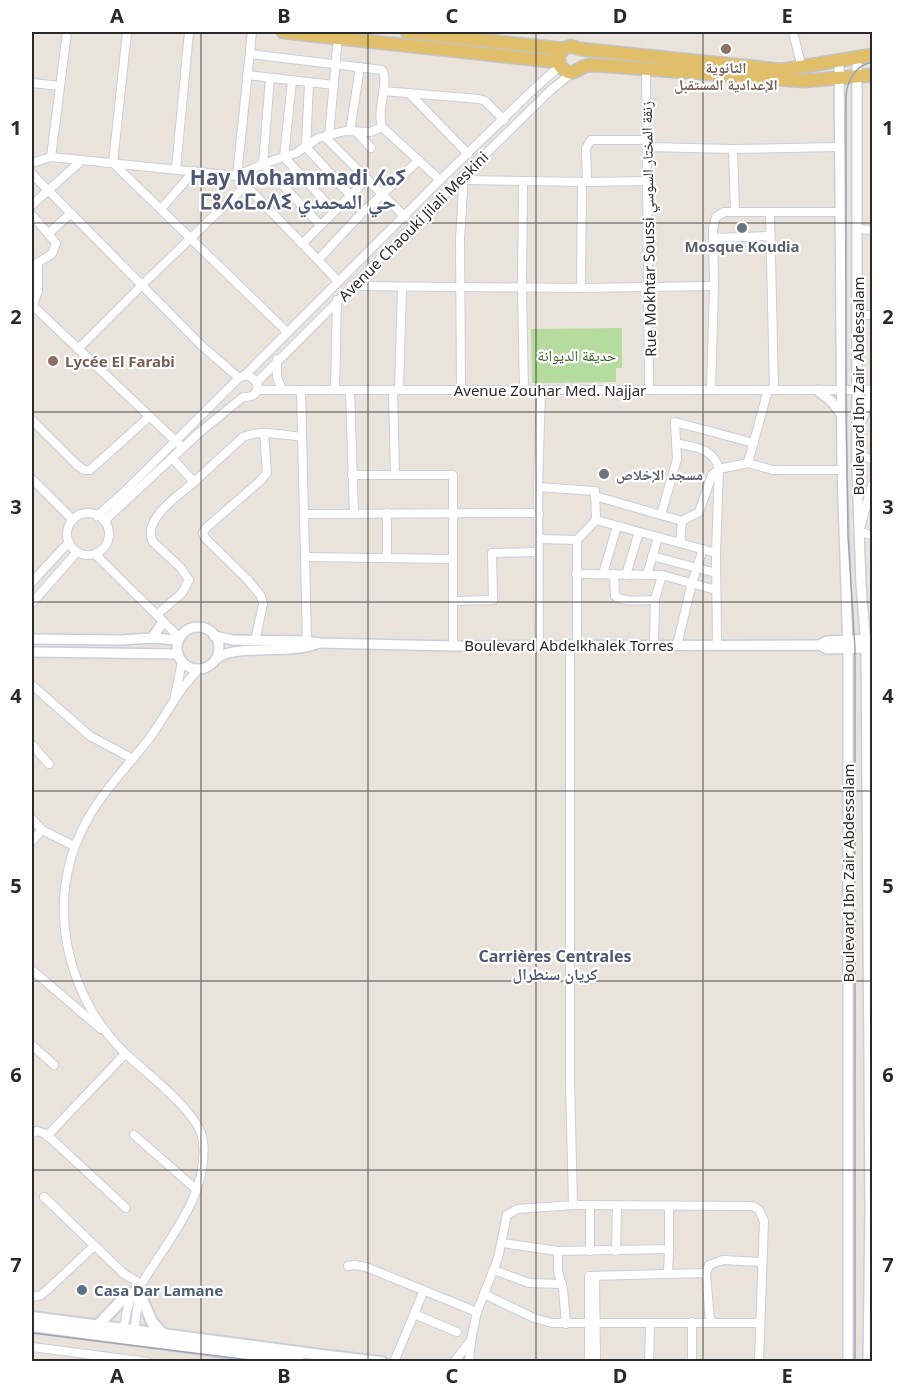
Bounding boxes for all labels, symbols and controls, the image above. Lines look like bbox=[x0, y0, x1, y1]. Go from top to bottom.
text: A bbox=[110, 2, 124, 29]
text: B bbox=[277, 2, 291, 29]
text: C bbox=[446, 2, 459, 29]
text: D bbox=[613, 2, 627, 29]
text: E bbox=[781, 2, 793, 29]
marker: الثانوية الإعدادية المستقبل bbox=[719, 42, 733, 56]
place label: الثانوية الإعدادية المستقبل bbox=[674, 57, 778, 94]
street label: Rue Mokhtar Soussi زنقة المختار السوسي bbox=[636, 101, 663, 357]
text: 1 bbox=[10, 114, 22, 141]
text: 1 bbox=[882, 114, 894, 141]
street label: Avenue Chaouki Jilali Meskini bbox=[334, 147, 492, 305]
district label: Hay Mohammadi ⵃⴰⵢ ⵎⵓⵃⴰⵎⴰⴷⵉ حي المحمدي bbox=[190, 163, 406, 218]
marker: Mosque Koudia bbox=[735, 221, 749, 235]
place label: Mosque Koudia bbox=[684, 236, 800, 256]
street label: Boulevard Ibn Zair Abdessalam bbox=[848, 276, 868, 496]
text: 2 bbox=[10, 303, 22, 330]
text: 2 bbox=[882, 303, 894, 330]
park label: حديقة الديوانة bbox=[538, 345, 617, 365]
place label: Lycée El Farabi bbox=[65, 351, 175, 371]
marker: Lycée El Farabi bbox=[46, 354, 60, 368]
street label: Avenue Zouhar Med. Najjar bbox=[454, 380, 646, 400]
place label: مسجد الإخلاص bbox=[616, 464, 703, 484]
marker: مسجد الإخلاص bbox=[597, 467, 611, 481]
text: 3 bbox=[10, 493, 22, 520]
text: 3 bbox=[882, 493, 894, 520]
street label: Boulevard Abdelkhalek Torres bbox=[464, 635, 674, 655]
text: 4 bbox=[10, 682, 22, 709]
text: 4 bbox=[882, 682, 894, 709]
street label: Boulevard Ibn Zair Abdessalam bbox=[838, 763, 858, 983]
text: 5 bbox=[10, 872, 22, 899]
text: 5 bbox=[882, 872, 894, 899]
district label: Carrières Centrales كريان سنطرال bbox=[478, 945, 632, 985]
text: 6 bbox=[10, 1061, 22, 1088]
text: 6 bbox=[882, 1061, 894, 1088]
text: 7 bbox=[10, 1251, 22, 1278]
text: 7 bbox=[882, 1251, 894, 1278]
place label: Casa Dar Lamane bbox=[94, 1280, 223, 1300]
marker: Casa Dar Lamane bbox=[75, 1283, 89, 1297]
text: A bbox=[110, 1362, 124, 1389]
text: B bbox=[277, 1362, 291, 1389]
text: C bbox=[446, 1362, 459, 1389]
text: D bbox=[613, 1362, 627, 1389]
text: E bbox=[781, 1362, 793, 1389]

